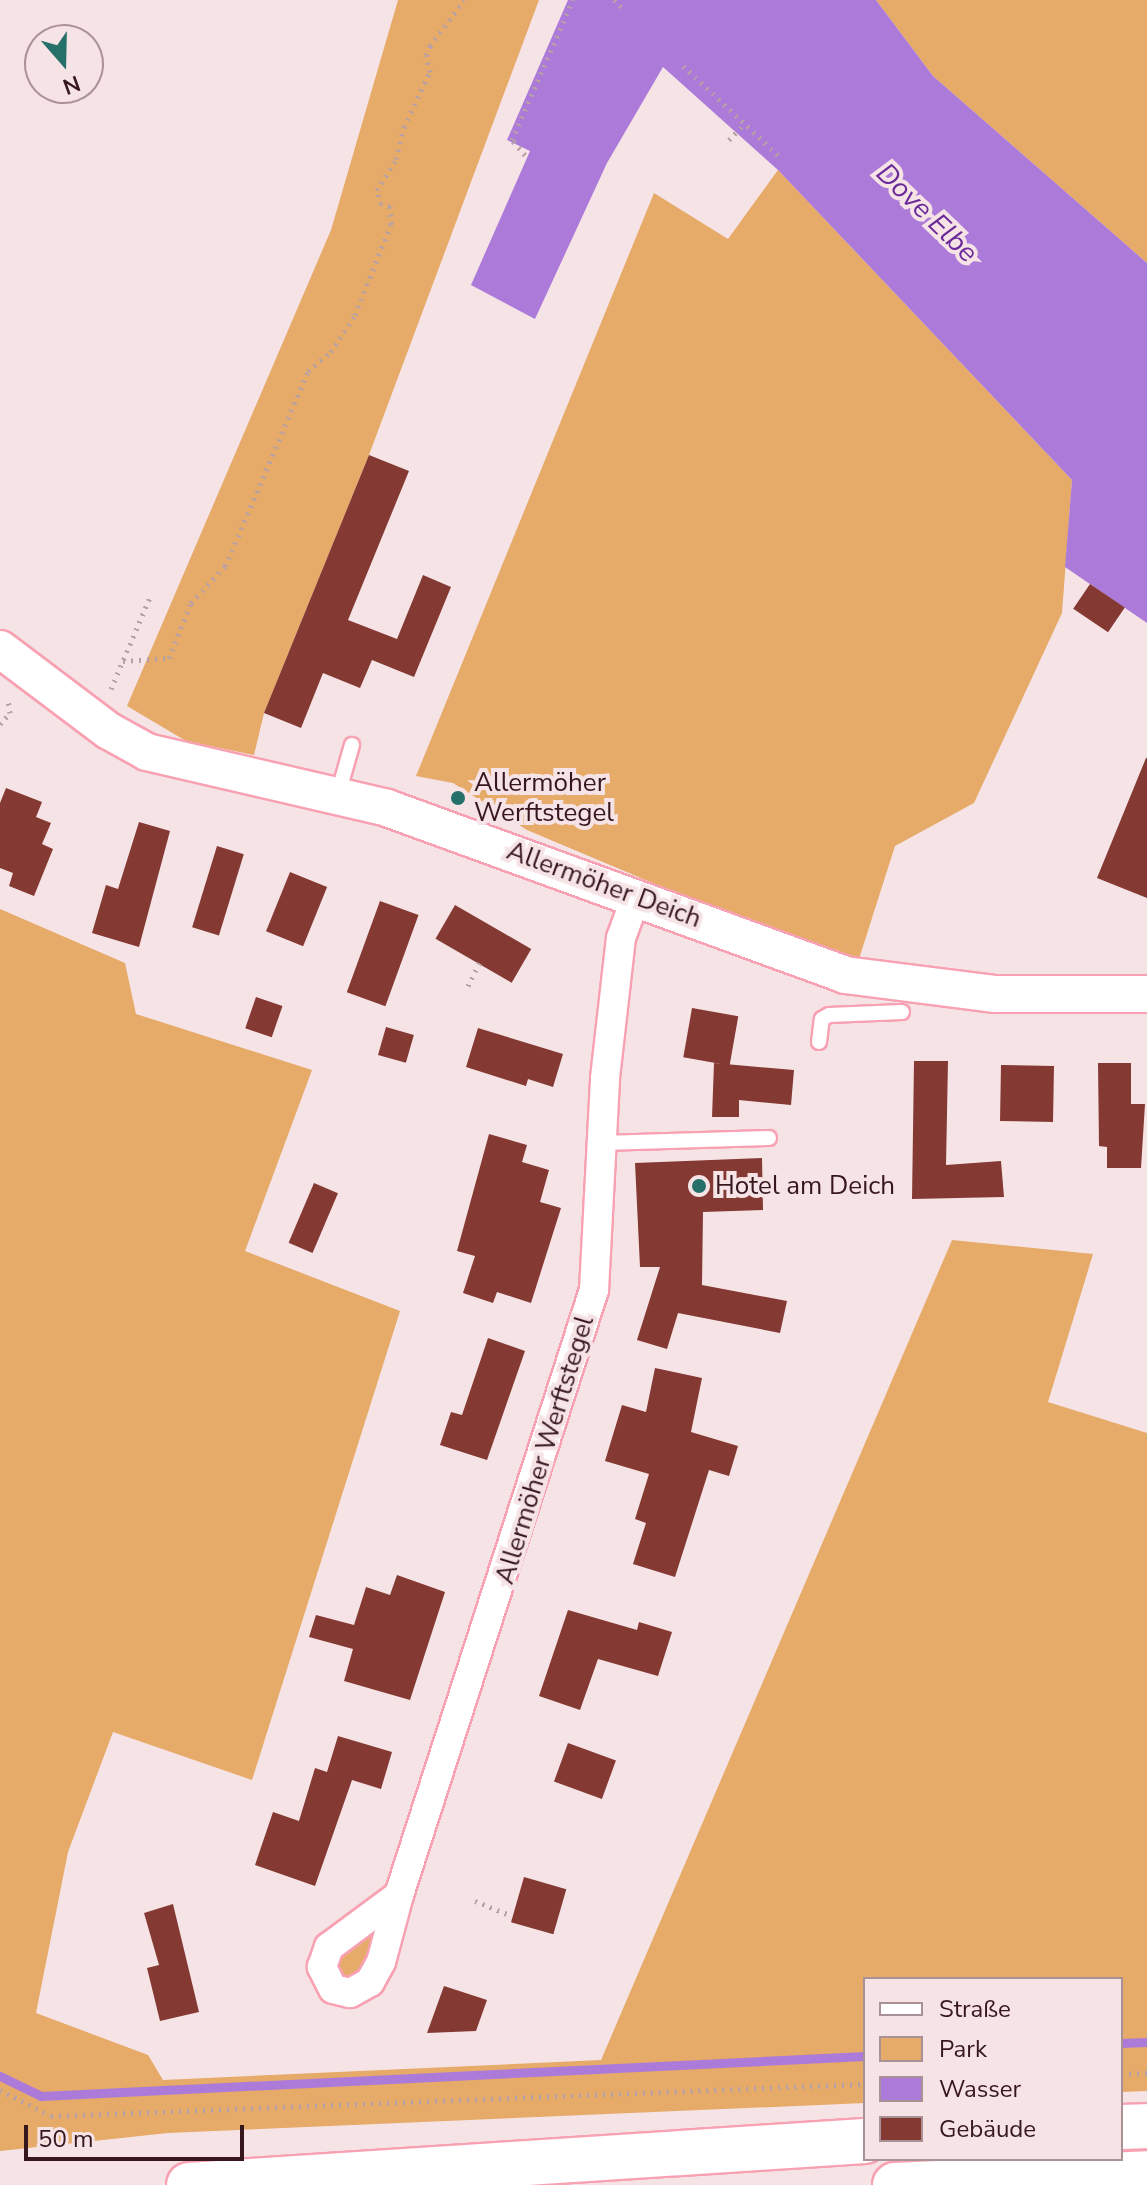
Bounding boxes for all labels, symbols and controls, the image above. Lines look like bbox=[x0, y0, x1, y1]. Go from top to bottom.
north arrow bbox=[24, 24, 104, 104]
text: N bbox=[59, 68, 84, 102]
water label: Dove Elbe bbox=[869, 156, 985, 270]
place label: Allermöher Werftstegel bbox=[474, 767, 614, 828]
marker: Allermöher Werftstegel bbox=[449, 789, 467, 807]
street label: Allermöher Deich bbox=[503, 835, 705, 935]
place label: Hotel am Deich bbox=[715, 1170, 895, 1202]
marker: Hotel am Deich bbox=[690, 1177, 708, 1195]
street label: Allermöher Werftstegel bbox=[489, 1312, 601, 1588]
legend bbox=[863, 1977, 1123, 2161]
text: Straße bbox=[939, 1993, 1011, 2025]
text: Park bbox=[939, 2033, 987, 2065]
text: Wasser bbox=[939, 2073, 1021, 2105]
scale bar bbox=[28, 2109, 248, 2159]
text: Gebäude bbox=[939, 2113, 1036, 2145]
text: 50 m bbox=[38, 2123, 94, 2155]

